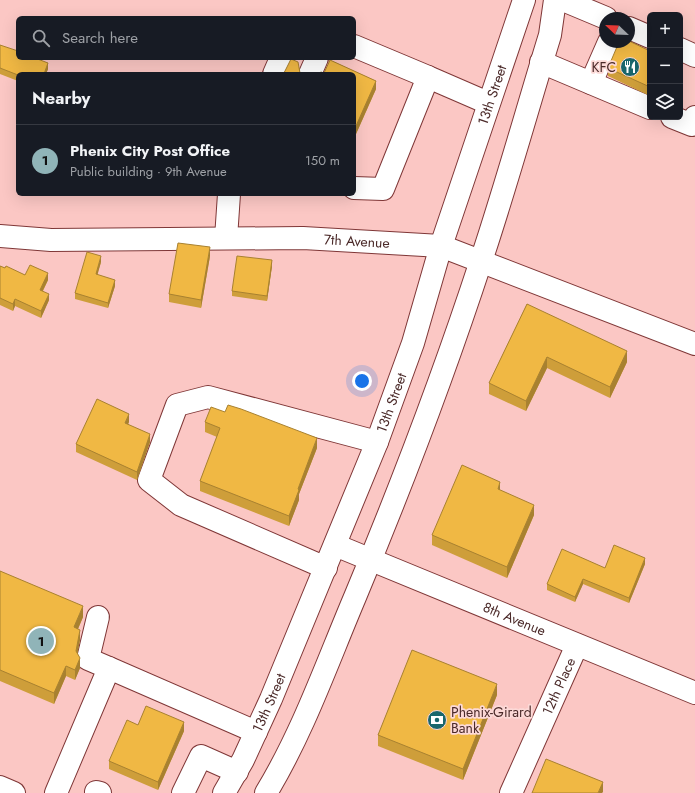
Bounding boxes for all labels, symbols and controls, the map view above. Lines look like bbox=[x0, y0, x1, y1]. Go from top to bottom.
north arrow bbox=[599, 12, 635, 48]
map controls bbox=[647, 12, 683, 120]
button: + bbox=[647, 12, 683, 48]
search box bbox=[16, 16, 356, 60]
icon: search bbox=[30, 27, 52, 49]
text: Search here bbox=[62, 27, 138, 49]
button: − bbox=[647, 48, 683, 84]
restaurant icon: KFC bbox=[619, 56, 641, 78]
place label: KFC bbox=[592, 57, 616, 77]
street label: 13th Street bbox=[473, 62, 512, 128]
button: layers bbox=[647, 84, 683, 120]
text: Nearby bbox=[32, 86, 90, 110]
text: Phenix City Post Office bbox=[70, 140, 230, 162]
text: 1 bbox=[42, 151, 48, 170]
text: 150 m bbox=[305, 151, 340, 170]
text: Public building · 9th Avenue bbox=[70, 162, 227, 181]
street label: 7th Avenue bbox=[323, 229, 390, 253]
street label: 13th Street bbox=[371, 369, 412, 435]
your location bbox=[352, 371, 372, 391]
street label: 8th Avenue bbox=[480, 597, 549, 641]
pin: 1 bbox=[28, 626, 54, 656]
street label: 12th Place bbox=[537, 654, 580, 718]
street label: 13th Street bbox=[247, 670, 291, 735]
place label: Phenix-Girard Bank bbox=[451, 702, 532, 738]
bank icon: Phenix-Girard Bank bbox=[426, 709, 448, 731]

